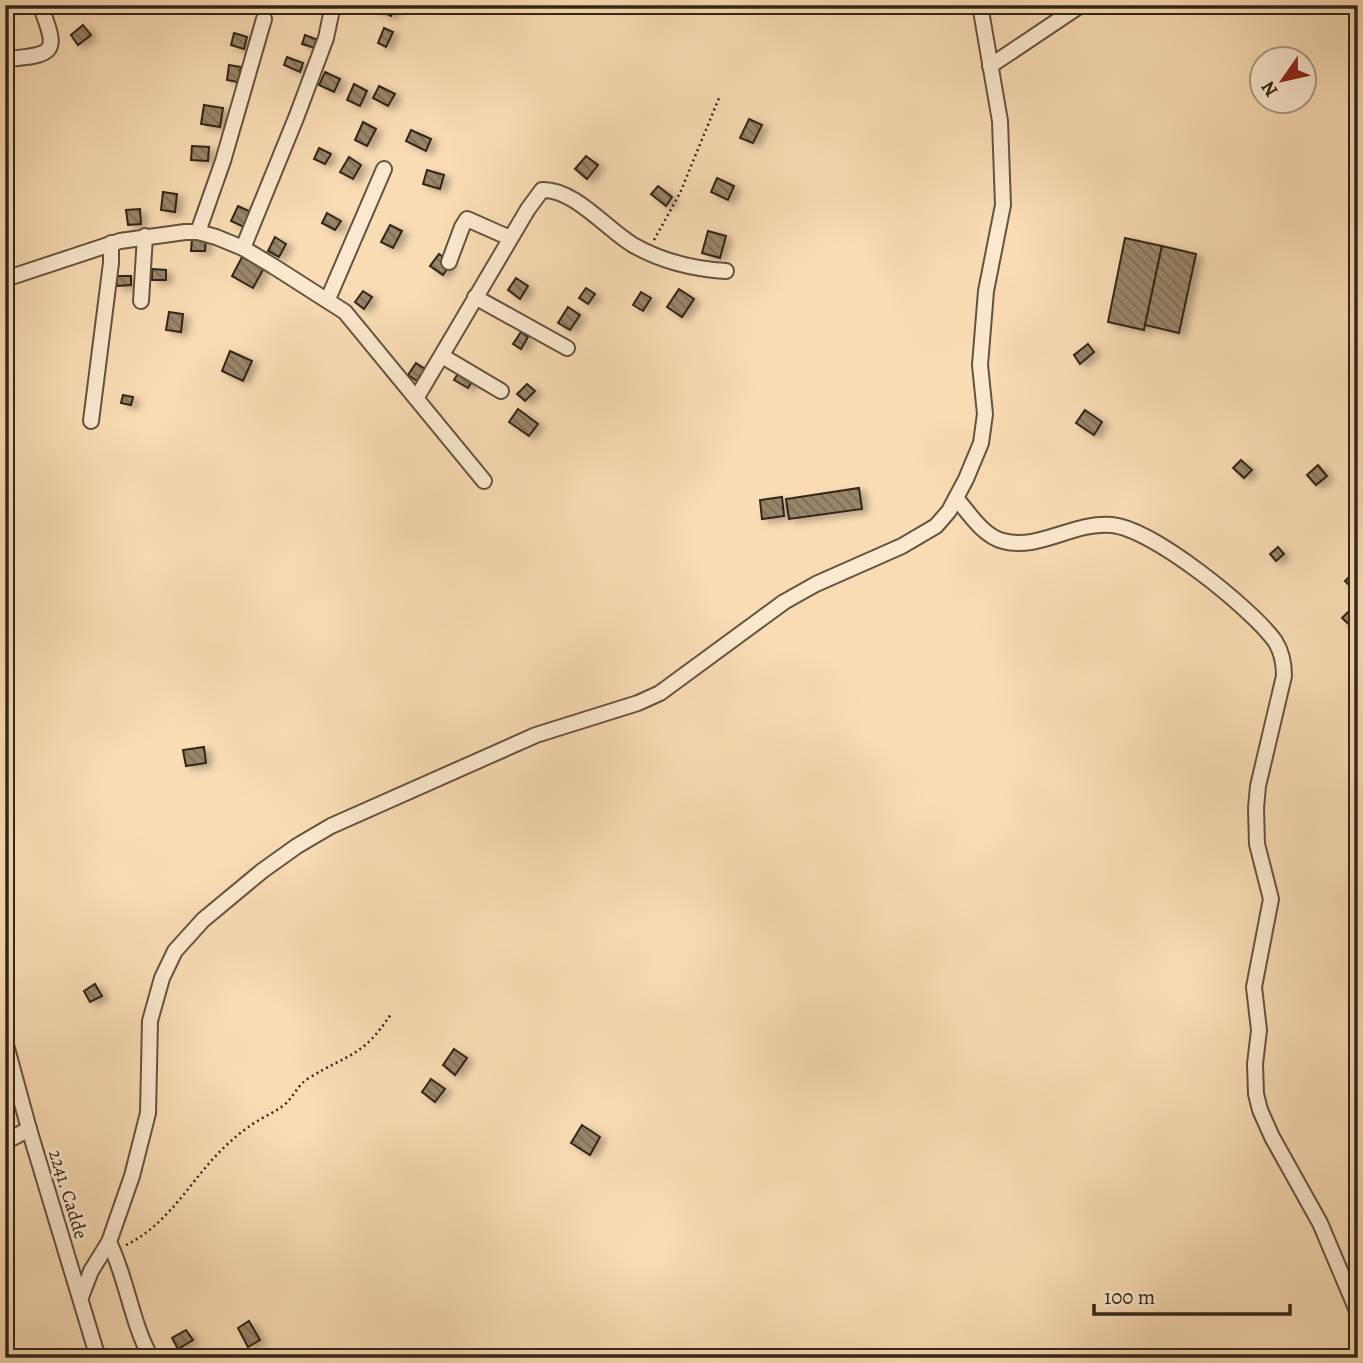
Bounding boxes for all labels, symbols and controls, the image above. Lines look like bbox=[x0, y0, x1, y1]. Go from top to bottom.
north arrow bbox=[1248, 46, 1318, 116]
text: N bbox=[1255, 76, 1284, 102]
street label: 2241. Cadde bbox=[42, 1147, 94, 1242]
scale bar bbox=[1094, 1272, 1290, 1316]
text: 100 m bbox=[1104, 1283, 1155, 1311]

